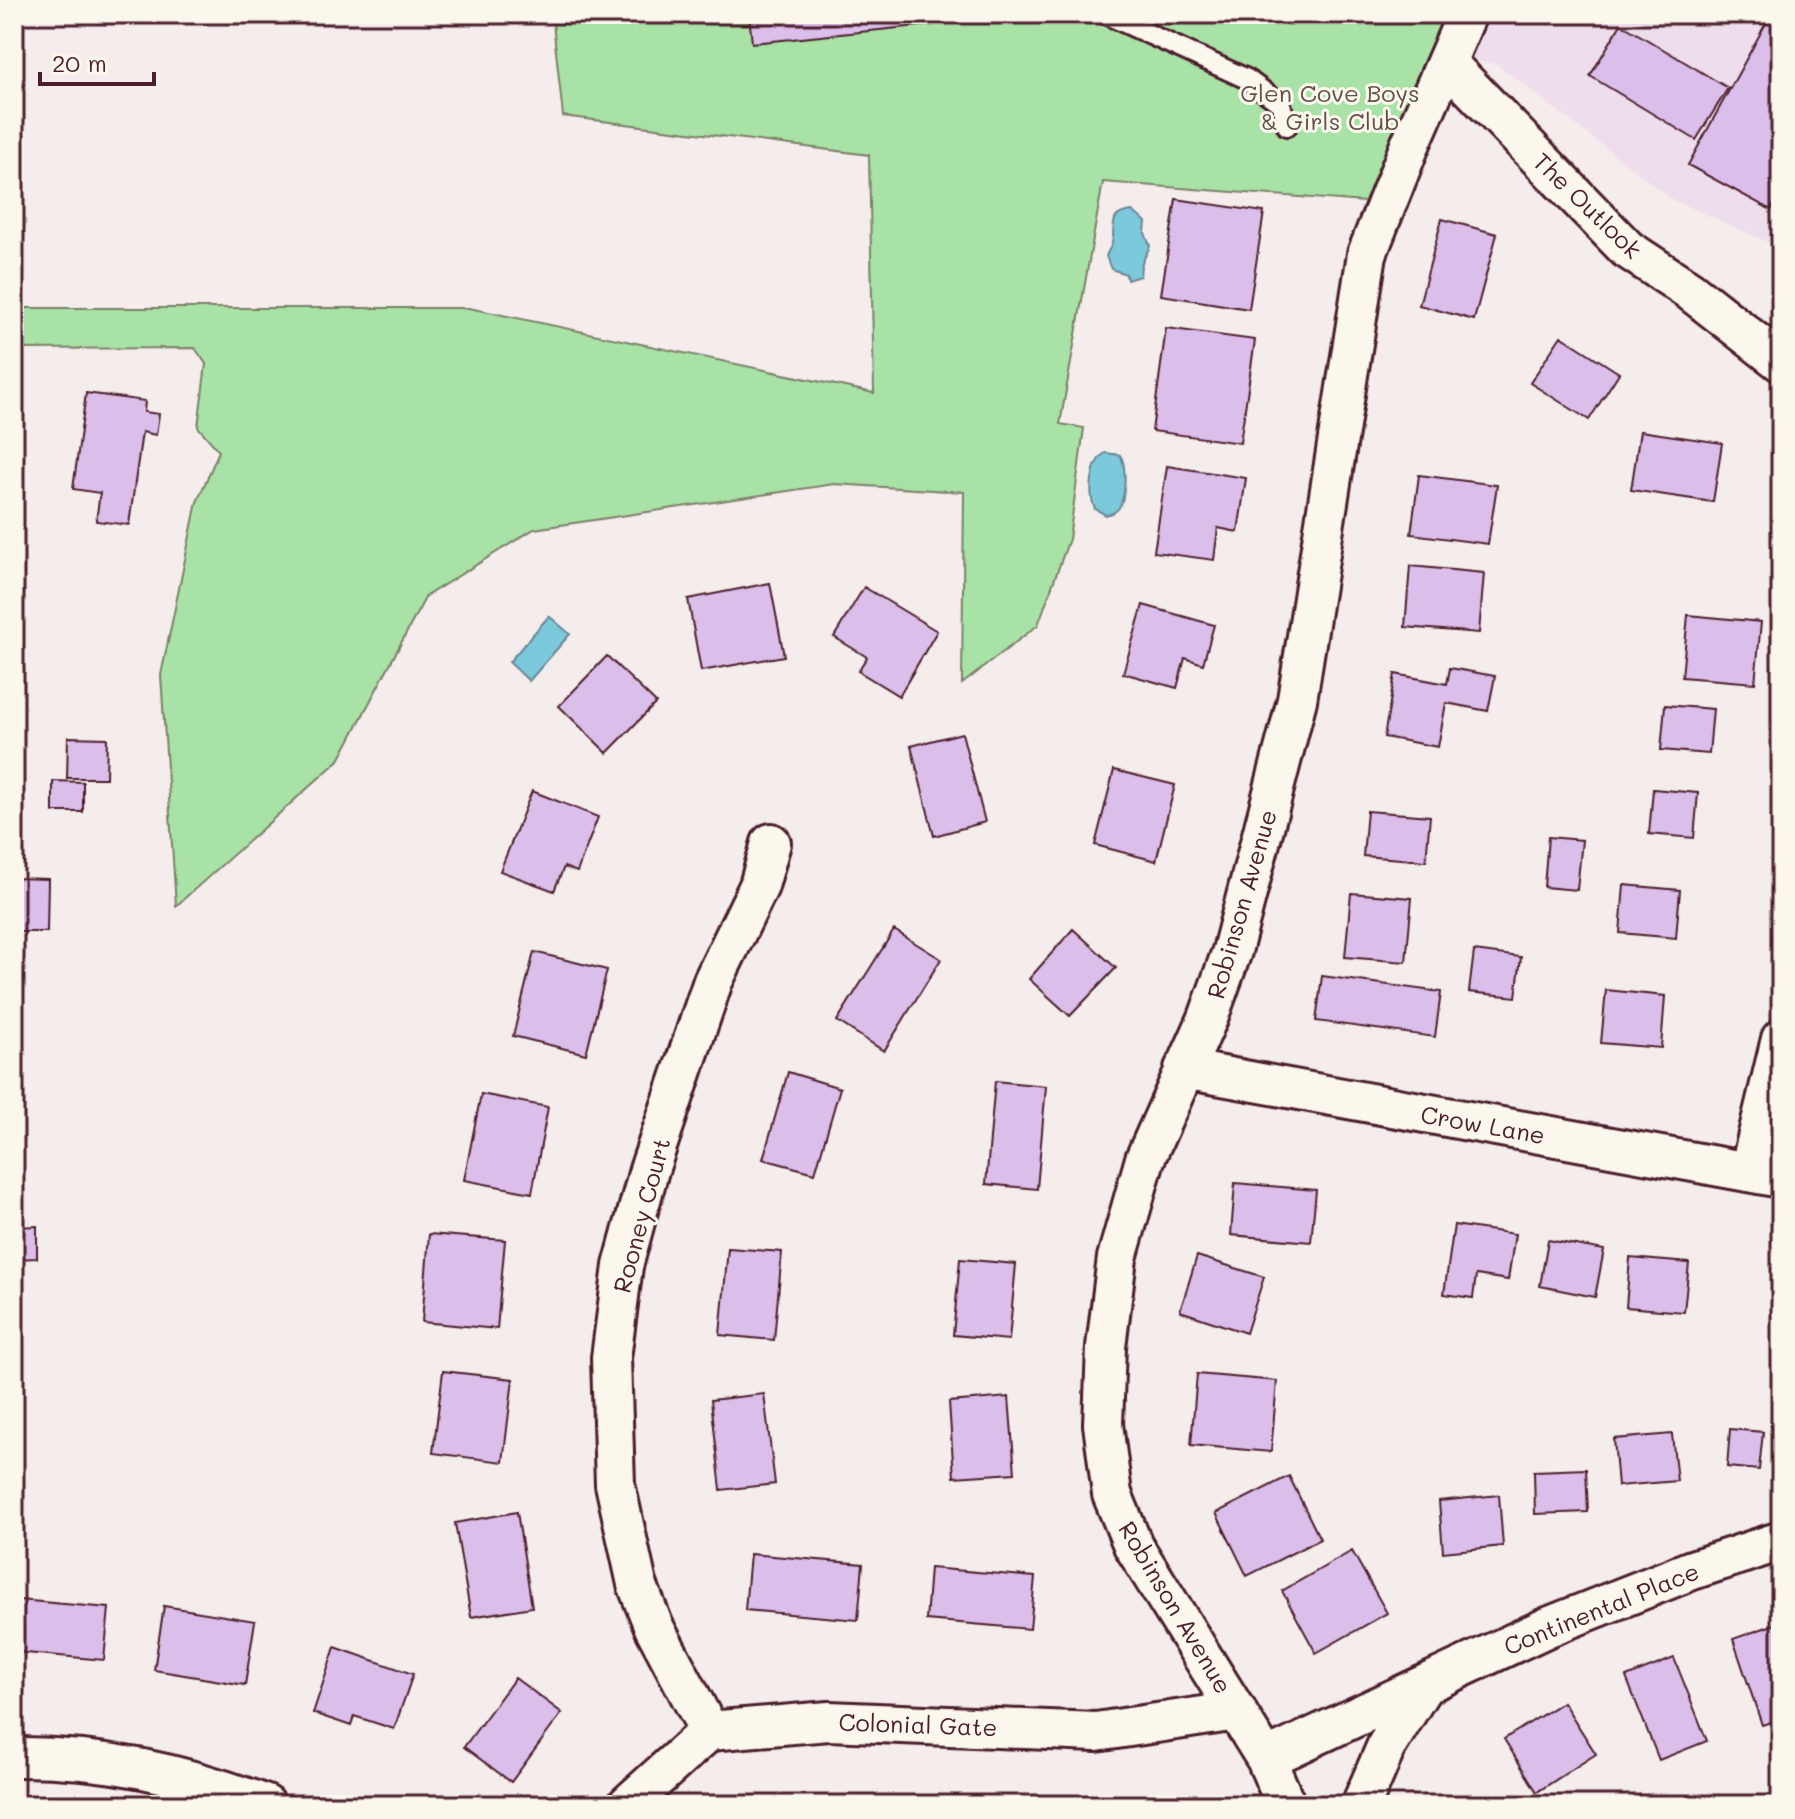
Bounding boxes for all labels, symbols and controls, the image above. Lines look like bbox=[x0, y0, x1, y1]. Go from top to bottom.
scale bar bbox=[40, 36, 154, 86]
text: 20 m bbox=[52, 47, 107, 78]
park label: Glen Cove Boys & Girls Club bbox=[1240, 77, 1420, 136]
street label: The Outlook bbox=[1527, 145, 1649, 265]
street label: Robinson Avenue bbox=[1199, 806, 1283, 1002]
street label: Crow Lane bbox=[1419, 1098, 1547, 1150]
street label: Rooney Court bbox=[605, 1134, 677, 1296]
street label: Robinson Avenue bbox=[1112, 1515, 1240, 1699]
street label: Continental Place bbox=[1499, 1555, 1703, 1661]
street label: Colonial Gate bbox=[838, 1706, 998, 1742]

